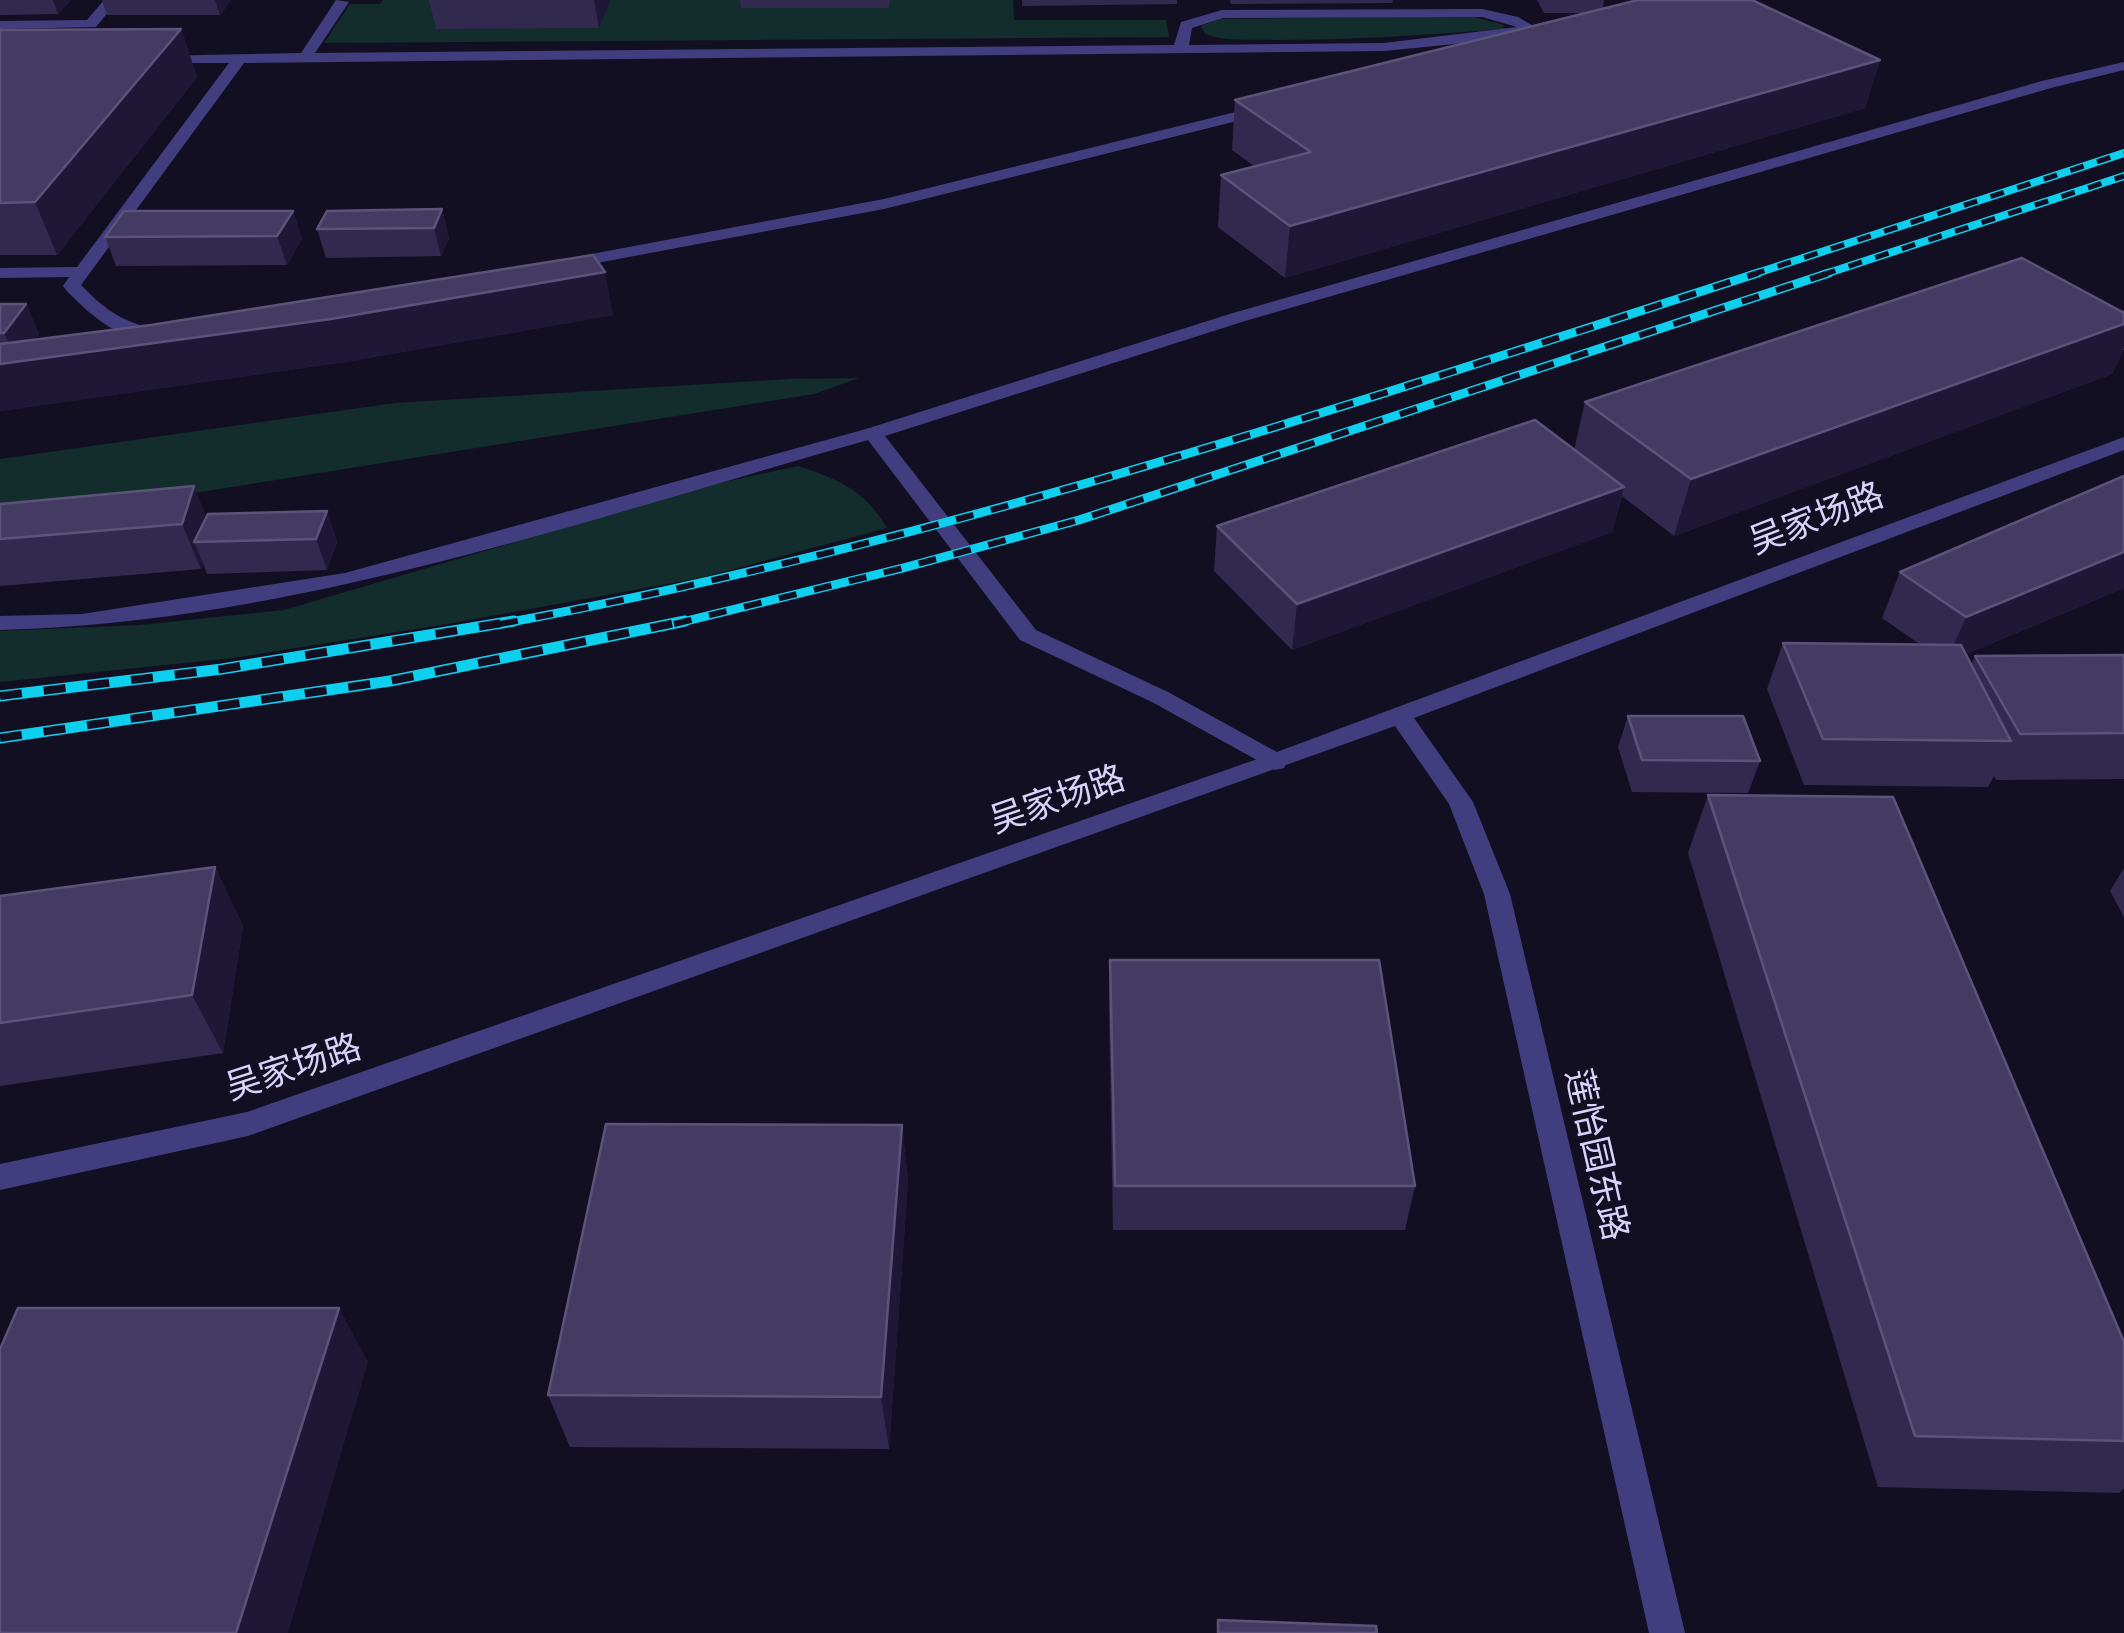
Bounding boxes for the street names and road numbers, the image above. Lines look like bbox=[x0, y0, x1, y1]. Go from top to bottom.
street label: 吴家场路 bbox=[1744, 475, 1890, 565]
street label: 吴家场路 bbox=[985, 758, 1131, 844]
street label: 吴家场路 bbox=[221, 1027, 367, 1111]
street label: 莲怡园东路 bbox=[1555, 1065, 1635, 1245]

